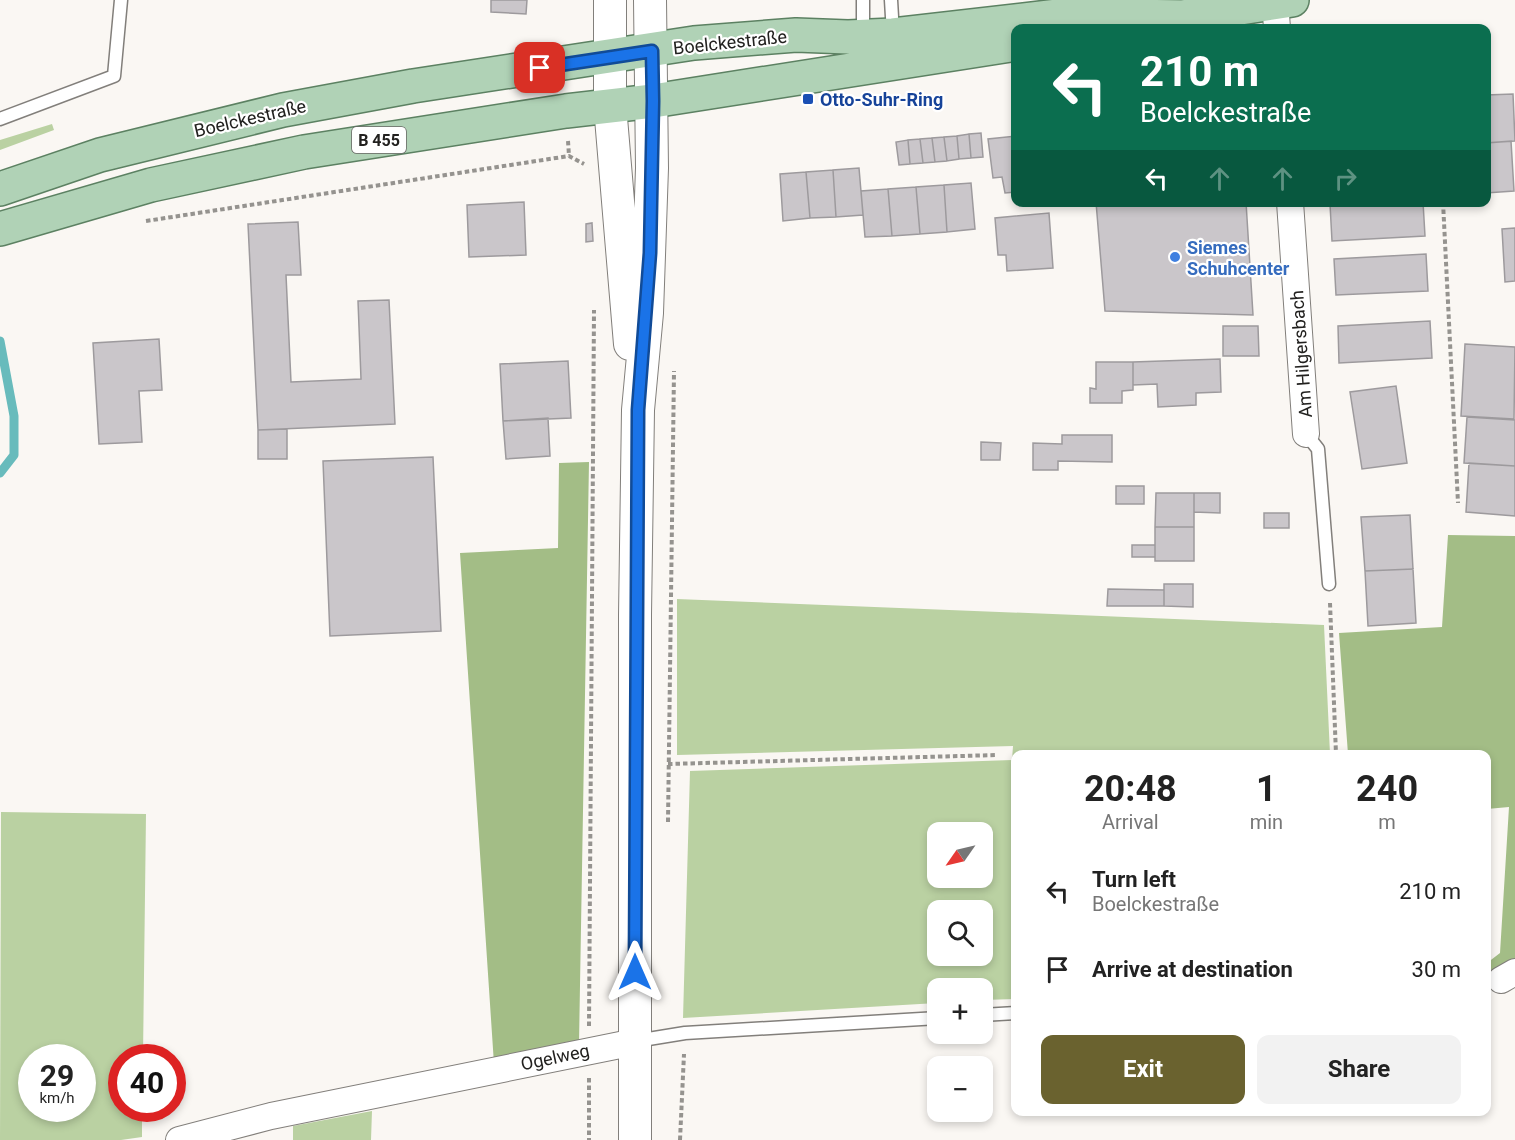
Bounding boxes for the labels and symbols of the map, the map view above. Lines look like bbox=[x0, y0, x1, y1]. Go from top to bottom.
street label: Boelckestraße bbox=[672, 26, 788, 58]
pin bbox=[514, 42, 565, 93]
place label: Otto-Suhr-Ring bbox=[820, 89, 943, 110]
marker: Otto-Suhr-Ring bbox=[801, 92, 815, 106]
street label: Boelckestraße bbox=[192, 95, 308, 141]
road number: B 455 bbox=[352, 127, 406, 153]
place label: Siemes Schuhcenter bbox=[1187, 237, 1290, 279]
marker: Siemes Schuhcenter bbox=[1168, 250, 1182, 264]
street label: Am Hilgersbach bbox=[1286, 289, 1316, 419]
north arrow bbox=[927, 822, 993, 888]
position arrow bbox=[603, 940, 667, 1004]
street label: Ogelweg bbox=[519, 1039, 591, 1075]
speed limit sign: 40 bbox=[108, 1044, 186, 1122]

